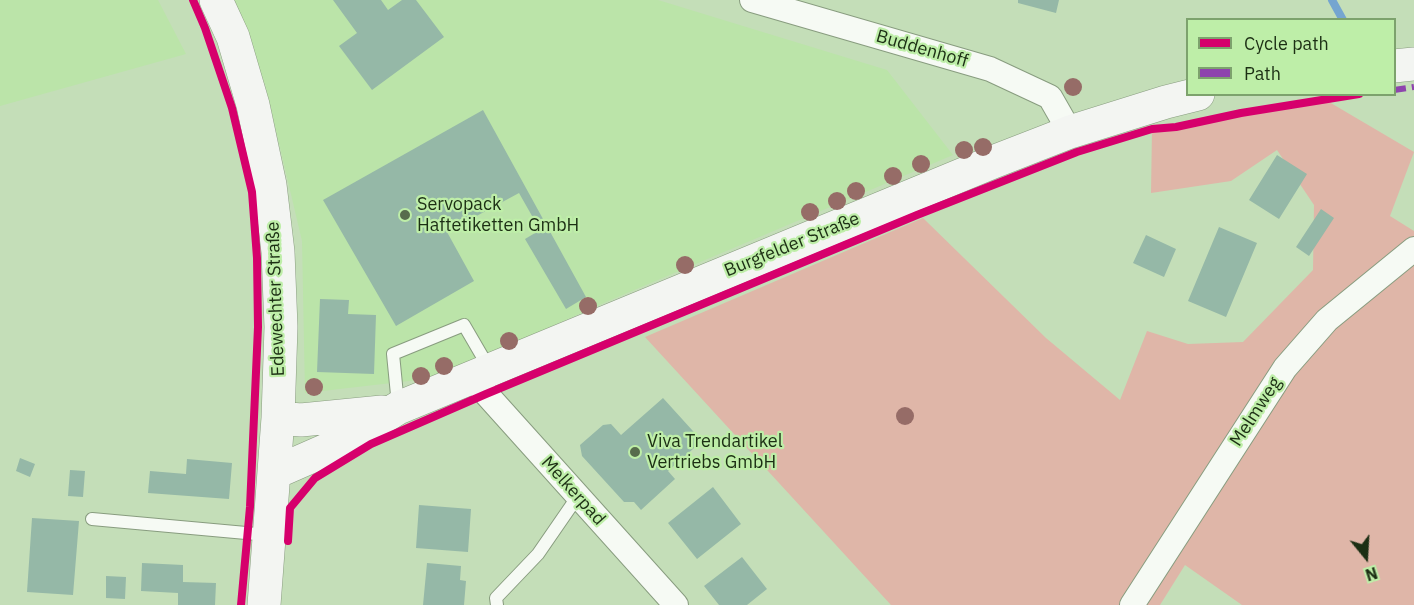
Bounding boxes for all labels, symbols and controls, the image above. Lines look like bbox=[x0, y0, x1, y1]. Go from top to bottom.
legend bbox=[1186, 18, 1396, 96]
street label: Buddenhoff bbox=[873, 26, 971, 72]
text: Cycle path bbox=[1244, 32, 1329, 55]
text: Path bbox=[1244, 62, 1281, 85]
place label: Servopack Haftetiketten GmbH bbox=[417, 194, 579, 236]
marker: Servopack Haftetiketten GmbH bbox=[398, 208, 412, 222]
street label: Burgfelder Straße bbox=[721, 208, 863, 282]
street label: Edewechter Straße bbox=[263, 221, 289, 377]
street label: Melmweg bbox=[1226, 373, 1286, 451]
place label: Viva Trendartikel Vertriebs GmbH bbox=[647, 431, 783, 474]
marker: Viva Trendartikel Vertriebs GmbH bbox=[628, 445, 642, 459]
street label: Melkerpad bbox=[536, 452, 610, 530]
north arrow bbox=[1336, 527, 1396, 587]
text: N bbox=[1363, 563, 1380, 585]

